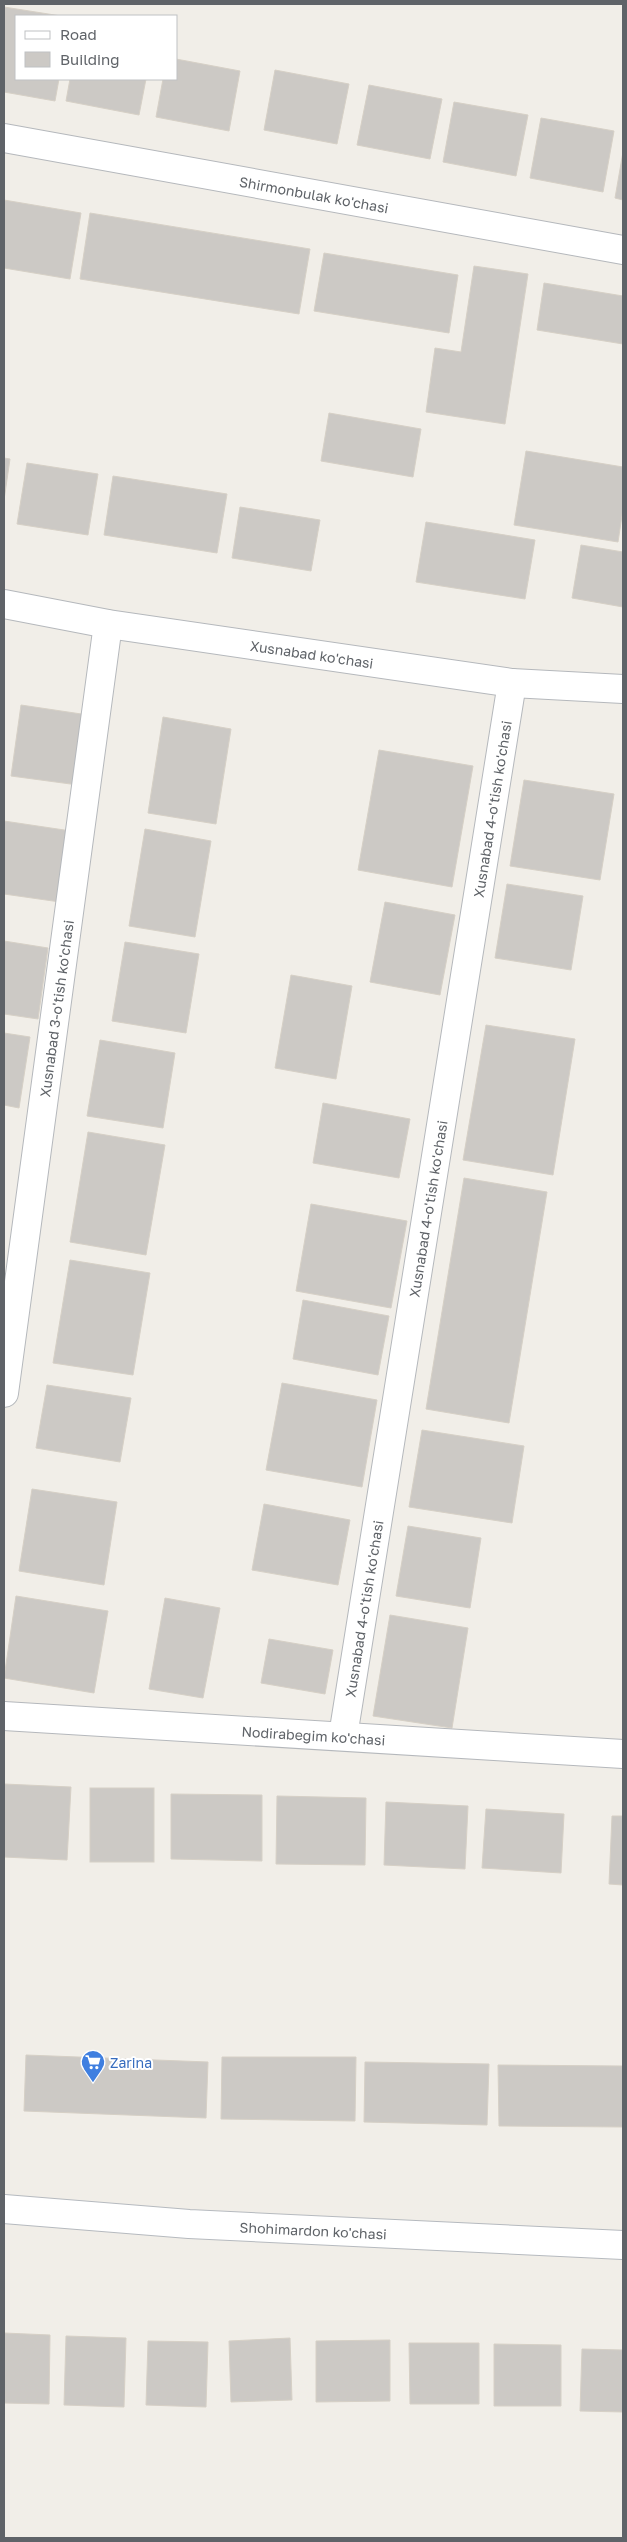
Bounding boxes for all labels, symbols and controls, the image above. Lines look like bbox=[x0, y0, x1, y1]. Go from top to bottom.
legend bbox=[15, 15, 178, 80]
text: Road bbox=[60, 25, 97, 43]
text: Building bbox=[60, 50, 120, 68]
street label: Shirmonbulak ko'chasi bbox=[238, 172, 390, 216]
street label: Xusnabad ko'chasi bbox=[249, 636, 375, 671]
street label: Xusnabad 4-o'tish ko'chasi bbox=[469, 719, 514, 899]
street label: Xusnabad 3-o'tish ko'chasi bbox=[36, 919, 76, 1098]
street label: Xusnabad 4-o'tish ko'chasi bbox=[405, 1119, 450, 1298]
street label: Xusnabad 4-o'tish ko'chasi bbox=[341, 1519, 386, 1698]
street label: Nodirabegim ko'chasi bbox=[241, 1722, 386, 1748]
supermarket icon: Zarina bbox=[80, 2049, 106, 2083]
place label: Zarina bbox=[110, 2054, 152, 2071]
street label: Shohimardon ko'chasi bbox=[239, 2218, 387, 2242]

